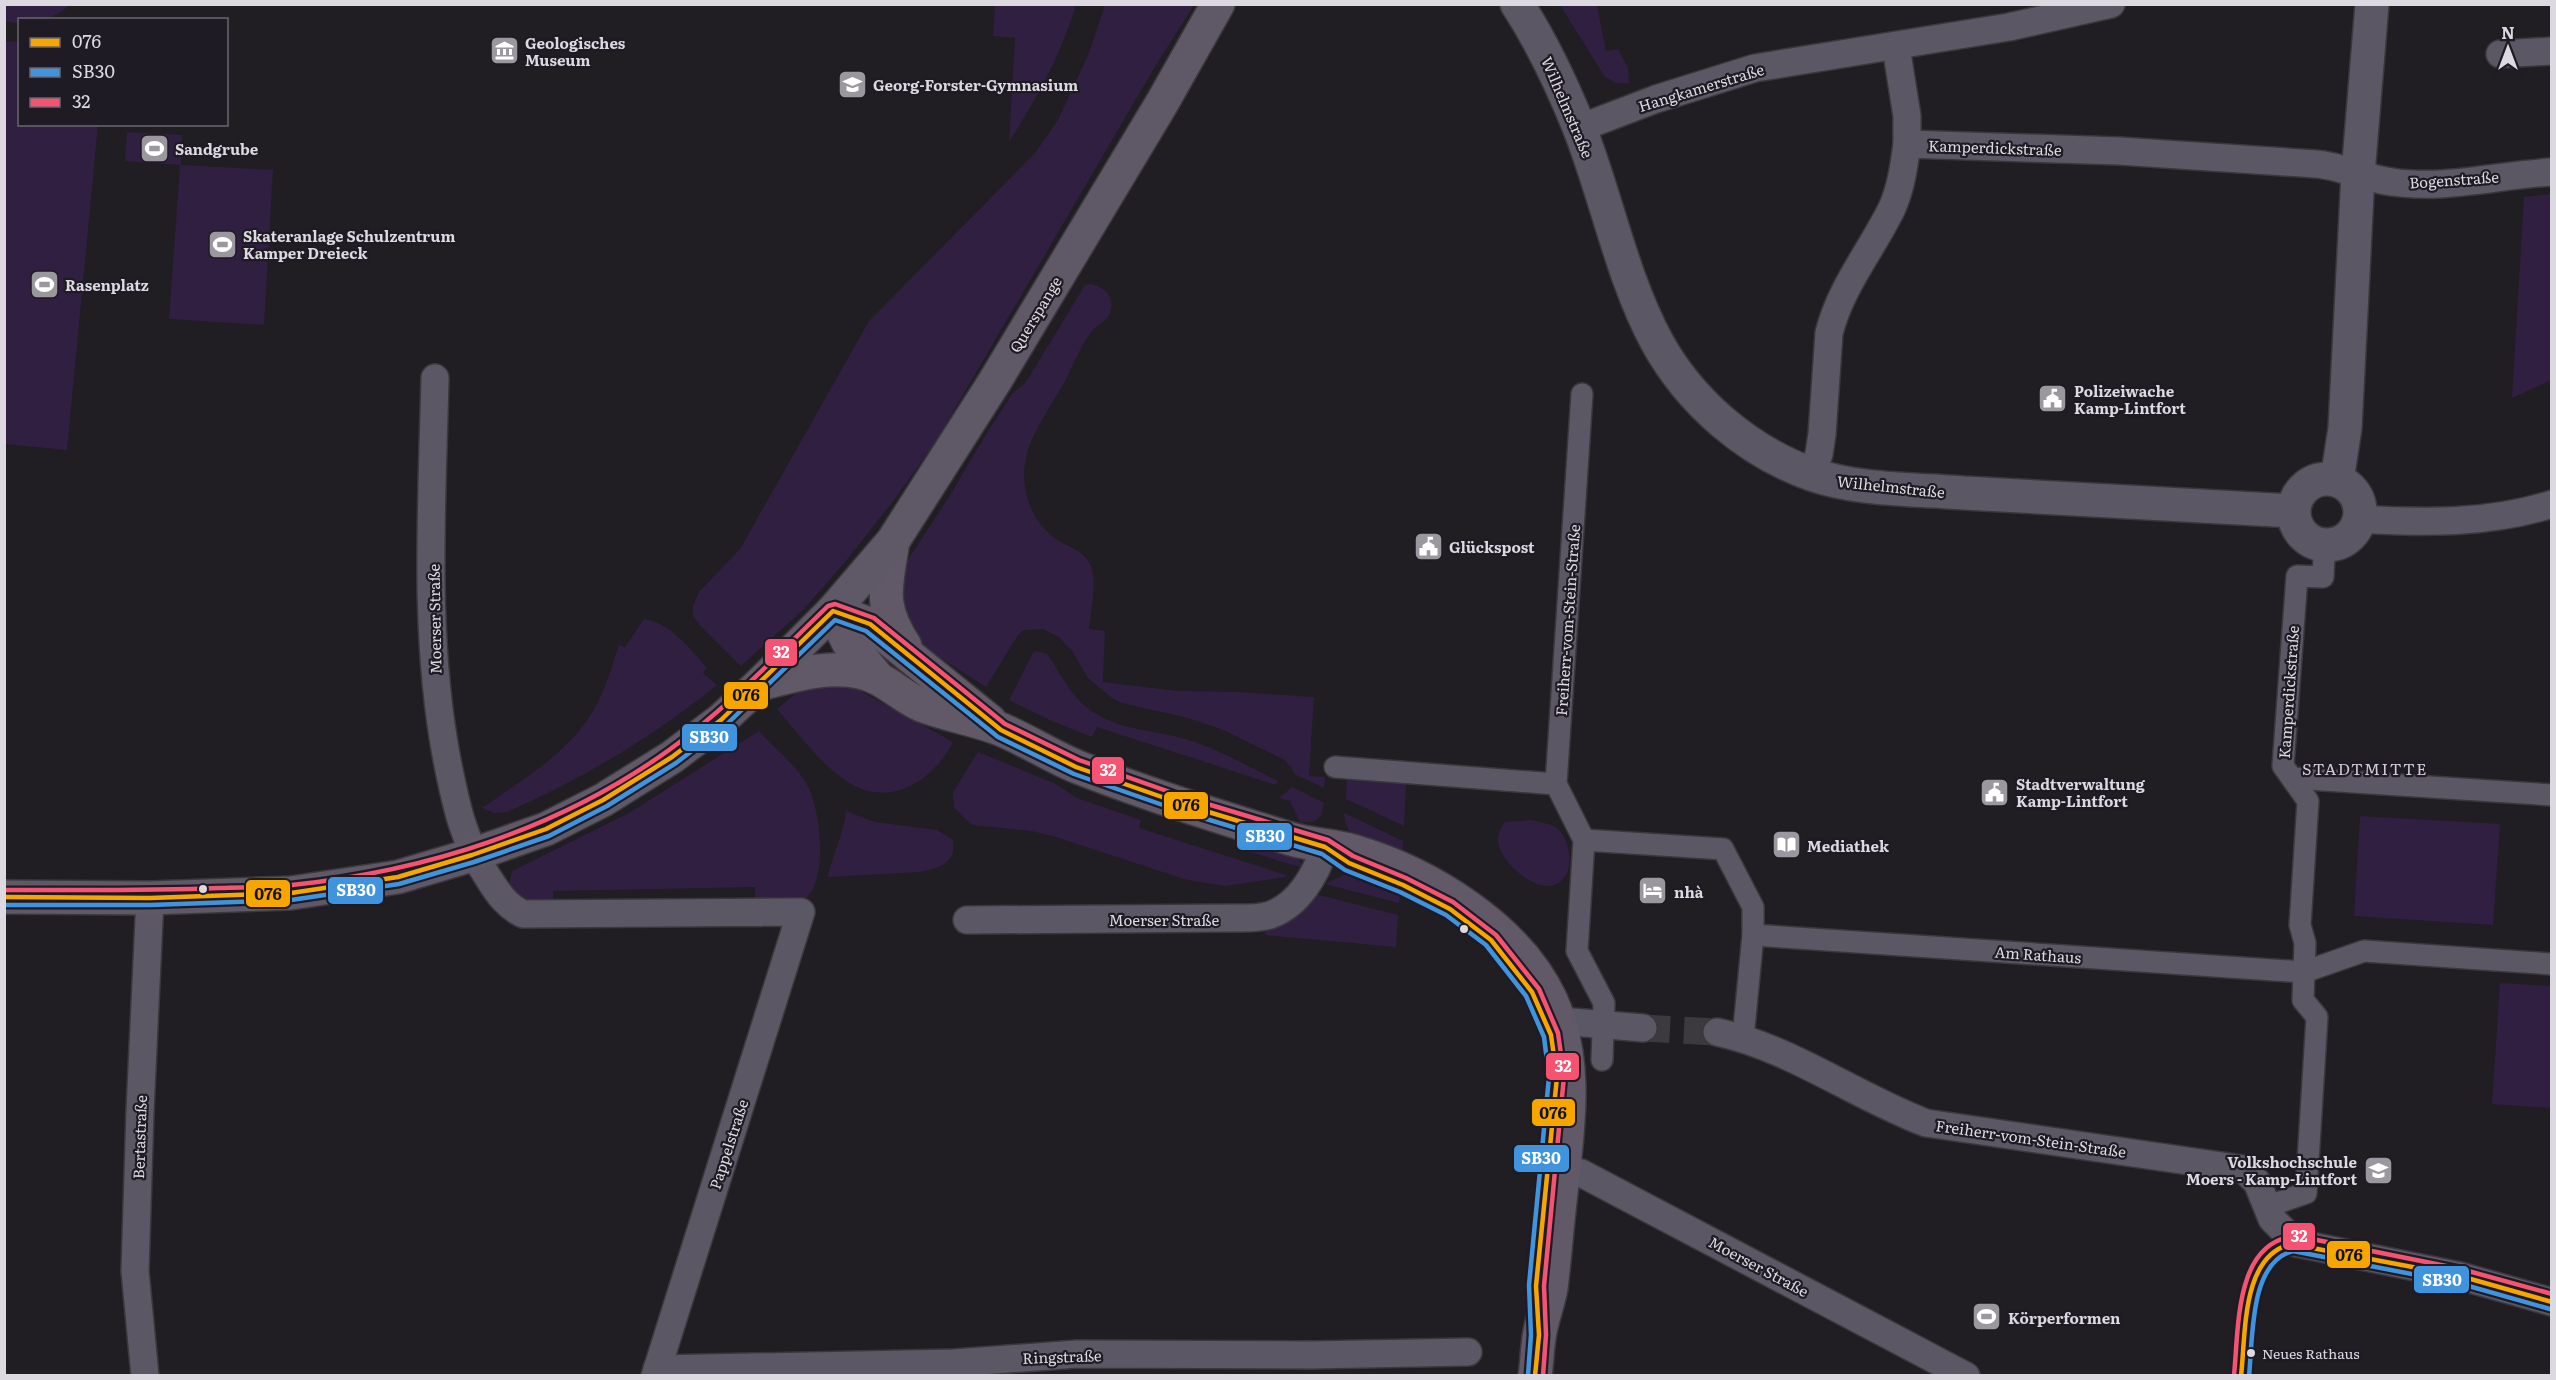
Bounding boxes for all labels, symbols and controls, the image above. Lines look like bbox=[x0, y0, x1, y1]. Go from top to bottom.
legend bbox=[18, 18, 228, 126]
north arrow bbox=[2478, 18, 2538, 78]
text: N bbox=[2501, 20, 2515, 44]
text: 076 bbox=[72, 27, 102, 54]
place label: Geologisches Museum bbox=[525, 31, 626, 71]
museum icon: Geologisches Museum bbox=[488, 35, 520, 67]
street label: Wilhelmstraße bbox=[1536, 53, 1600, 162]
text: SB30 bbox=[72, 57, 115, 84]
street label: Hangkamerstraße bbox=[1635, 57, 1767, 117]
school or university icon: Georg-Forster-Gymnasium bbox=[836, 68, 868, 100]
place label: Georg-Forster-Gymnasium bbox=[873, 73, 1078, 96]
text: 32 bbox=[72, 87, 90, 114]
sports icon: Sandgrube bbox=[138, 132, 170, 164]
street label: Kamperdickstraße bbox=[1928, 133, 2062, 161]
place label: Sandgrube bbox=[175, 137, 259, 160]
street label: Bogenstraße bbox=[2408, 164, 2500, 194]
place label: Skateranlage Schulzentrum Kamper Dreieck bbox=[243, 224, 455, 264]
sports icon: Skateranlage Schulzentrum Kamper Dreieck bbox=[206, 228, 238, 260]
sports icon: Rasenplatz bbox=[28, 268, 60, 300]
street label: Querspange bbox=[1003, 271, 1067, 357]
place label: Rasenplatz bbox=[65, 273, 149, 296]
place label: Polizeiwache Kamp-Lintfort bbox=[2074, 379, 2186, 419]
public building icon: Polizeiwache Kamp-Lintfort bbox=[2037, 383, 2069, 415]
street label: Wilhelmstraße bbox=[1836, 469, 1946, 503]
street label: Freiherr-vom-Stein-Straße bbox=[1549, 523, 1585, 717]
public building icon: Glückspost bbox=[1412, 530, 1444, 562]
place label: Glückspost bbox=[1449, 535, 1535, 558]
street label: Moerser Straße bbox=[422, 563, 446, 674]
street label: Kamperdickstraße bbox=[2272, 624, 2304, 759]
line badge: 32 bbox=[764, 638, 798, 667]
text: 32 bbox=[772, 639, 790, 663]
line badge: 076 bbox=[723, 681, 769, 710]
text: 076 bbox=[732, 682, 760, 706]
line badge: SB30 bbox=[681, 723, 738, 752]
text: SB30 bbox=[689, 724, 729, 748]
line badge: 32 bbox=[1091, 756, 1125, 785]
district label: STADTMITTE bbox=[2302, 756, 2428, 780]
text: 32 bbox=[1099, 757, 1117, 781]
place label: Stadtverwaltung Kamp-Lintfort bbox=[2016, 772, 2146, 812]
public building icon: Stadtverwaltung Kamp-Lintfort bbox=[1979, 776, 2011, 808]
line badge: 076 bbox=[1163, 791, 1209, 820]
text: 076 bbox=[1172, 792, 1200, 816]
line badge: SB30 bbox=[1236, 822, 1293, 851]
text: SB30 bbox=[1245, 823, 1285, 847]
library icon: Mediathek bbox=[1770, 829, 1802, 861]
place label: Mediathek bbox=[1807, 834, 1890, 857]
hotel icon: nhà bbox=[1637, 875, 1669, 907]
line badge: SB30 bbox=[327, 876, 384, 905]
text: SB30 bbox=[336, 877, 376, 901]
line badge: 076 bbox=[245, 879, 291, 908]
place label: nhà bbox=[1674, 880, 1704, 903]
text: 076 bbox=[254, 881, 282, 905]
unlabelled marker bbox=[197, 883, 209, 895]
street label: Moerser Straße bbox=[1109, 908, 1219, 931]
unlabelled marker bbox=[1458, 923, 1470, 935]
street label: Am Rathaus bbox=[1994, 940, 2082, 969]
line badge: 32 bbox=[1545, 1052, 1580, 1081]
text: 32 bbox=[1554, 1053, 1572, 1077]
street label: Bertastraße bbox=[126, 1094, 152, 1179]
street label: Pappelstraße bbox=[703, 1096, 753, 1192]
line badge: 076 bbox=[1531, 1098, 1576, 1127]
text: 076 bbox=[1539, 1100, 1567, 1124]
street label: Freiherr-vom-Stein-Straße bbox=[1934, 1113, 2128, 1163]
line badge: SB30 bbox=[1513, 1144, 1570, 1173]
text: SB30 bbox=[1521, 1145, 1561, 1169]
place label: Volkshochschule Moers - Kamp-Lintfort bbox=[2186, 1150, 2358, 1190]
school or university icon: Volkshochschule Moers - Kamp-Lintfort bbox=[2362, 1154, 2394, 1186]
line badge: 32 bbox=[2282, 1222, 2316, 1251]
text: 32 bbox=[2290, 1223, 2308, 1247]
street label: Moerser Straße bbox=[1705, 1230, 1813, 1302]
line badge: 076 bbox=[2326, 1240, 2371, 1269]
text: 076 bbox=[2335, 1242, 2363, 1266]
line badge: SB30 bbox=[2413, 1265, 2470, 1294]
text: SB30 bbox=[2422, 1267, 2462, 1291]
sports icon: Körperformen bbox=[1971, 1301, 2003, 1333]
place label: Körperformen bbox=[2008, 1306, 2121, 1329]
street label: Ringstraße bbox=[1022, 1343, 1102, 1369]
place label: Neues Rathaus bbox=[2262, 1343, 2360, 1363]
marker: Neues Rathaus bbox=[2245, 1347, 2257, 1359]

